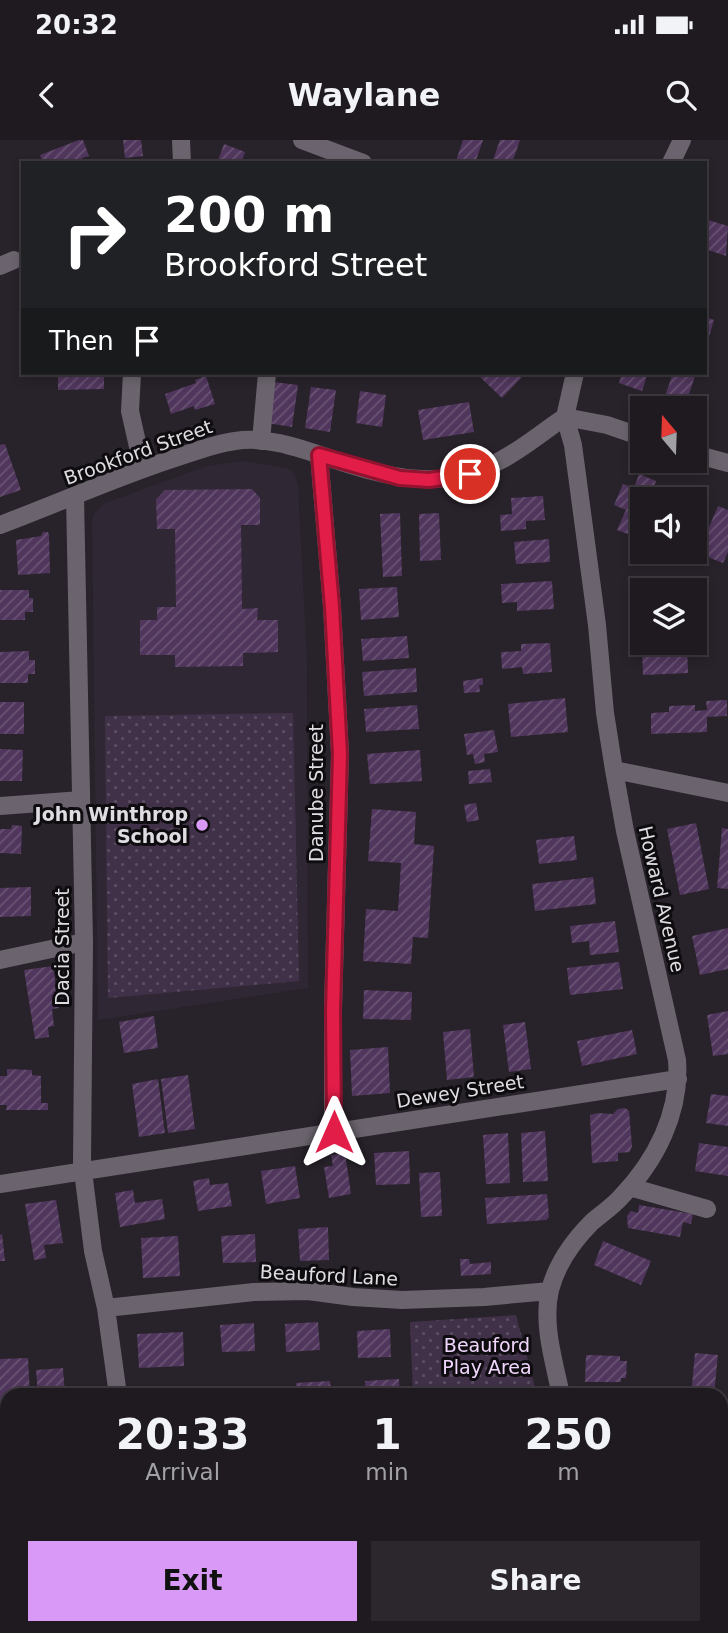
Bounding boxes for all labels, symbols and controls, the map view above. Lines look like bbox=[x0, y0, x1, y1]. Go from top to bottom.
text: 20:32 bbox=[35, 10, 118, 40]
icon: back bbox=[28, 76, 66, 114]
text: Waylane bbox=[288, 76, 440, 114]
icon: search bbox=[662, 76, 700, 114]
text: 200 m bbox=[164, 187, 334, 244]
icon: right bbox=[49, 189, 140, 280]
text: Brookford Street bbox=[164, 246, 427, 284]
icon: arrive bbox=[128, 322, 166, 360]
text: Then bbox=[49, 326, 114, 356]
north arrow bbox=[630, 396, 707, 472]
map controls bbox=[630, 396, 707, 655]
street label: Brookford Street bbox=[61, 415, 215, 489]
pin bbox=[440, 444, 500, 504]
icon: arrive bbox=[451, 455, 489, 493]
button: sound bbox=[630, 487, 707, 564]
button: layers bbox=[630, 578, 707, 655]
street label: Danube Street bbox=[305, 724, 327, 862]
place label: John Winthrop School bbox=[33, 803, 188, 847]
marker: John Winthrop School bbox=[194, 817, 210, 833]
street label: Howard Avenue bbox=[634, 824, 690, 974]
street label: Dacia Street bbox=[51, 888, 73, 1006]
street label: Dewey Street bbox=[395, 1070, 525, 1112]
position arrow bbox=[297, 1095, 371, 1169]
street label: Beauford Lane bbox=[259, 1260, 399, 1290]
park label: Beauford Play Area bbox=[442, 1334, 532, 1378]
text: 20:33 bbox=[116, 1410, 250, 1459]
text: 1 bbox=[372, 1410, 402, 1459]
text: 250 bbox=[525, 1410, 612, 1459]
text: Arrival bbox=[145, 1459, 220, 1485]
text: min bbox=[365, 1459, 409, 1485]
text: m bbox=[557, 1459, 580, 1485]
button: Exit bbox=[28, 1541, 357, 1621]
button: Share bbox=[371, 1541, 700, 1621]

